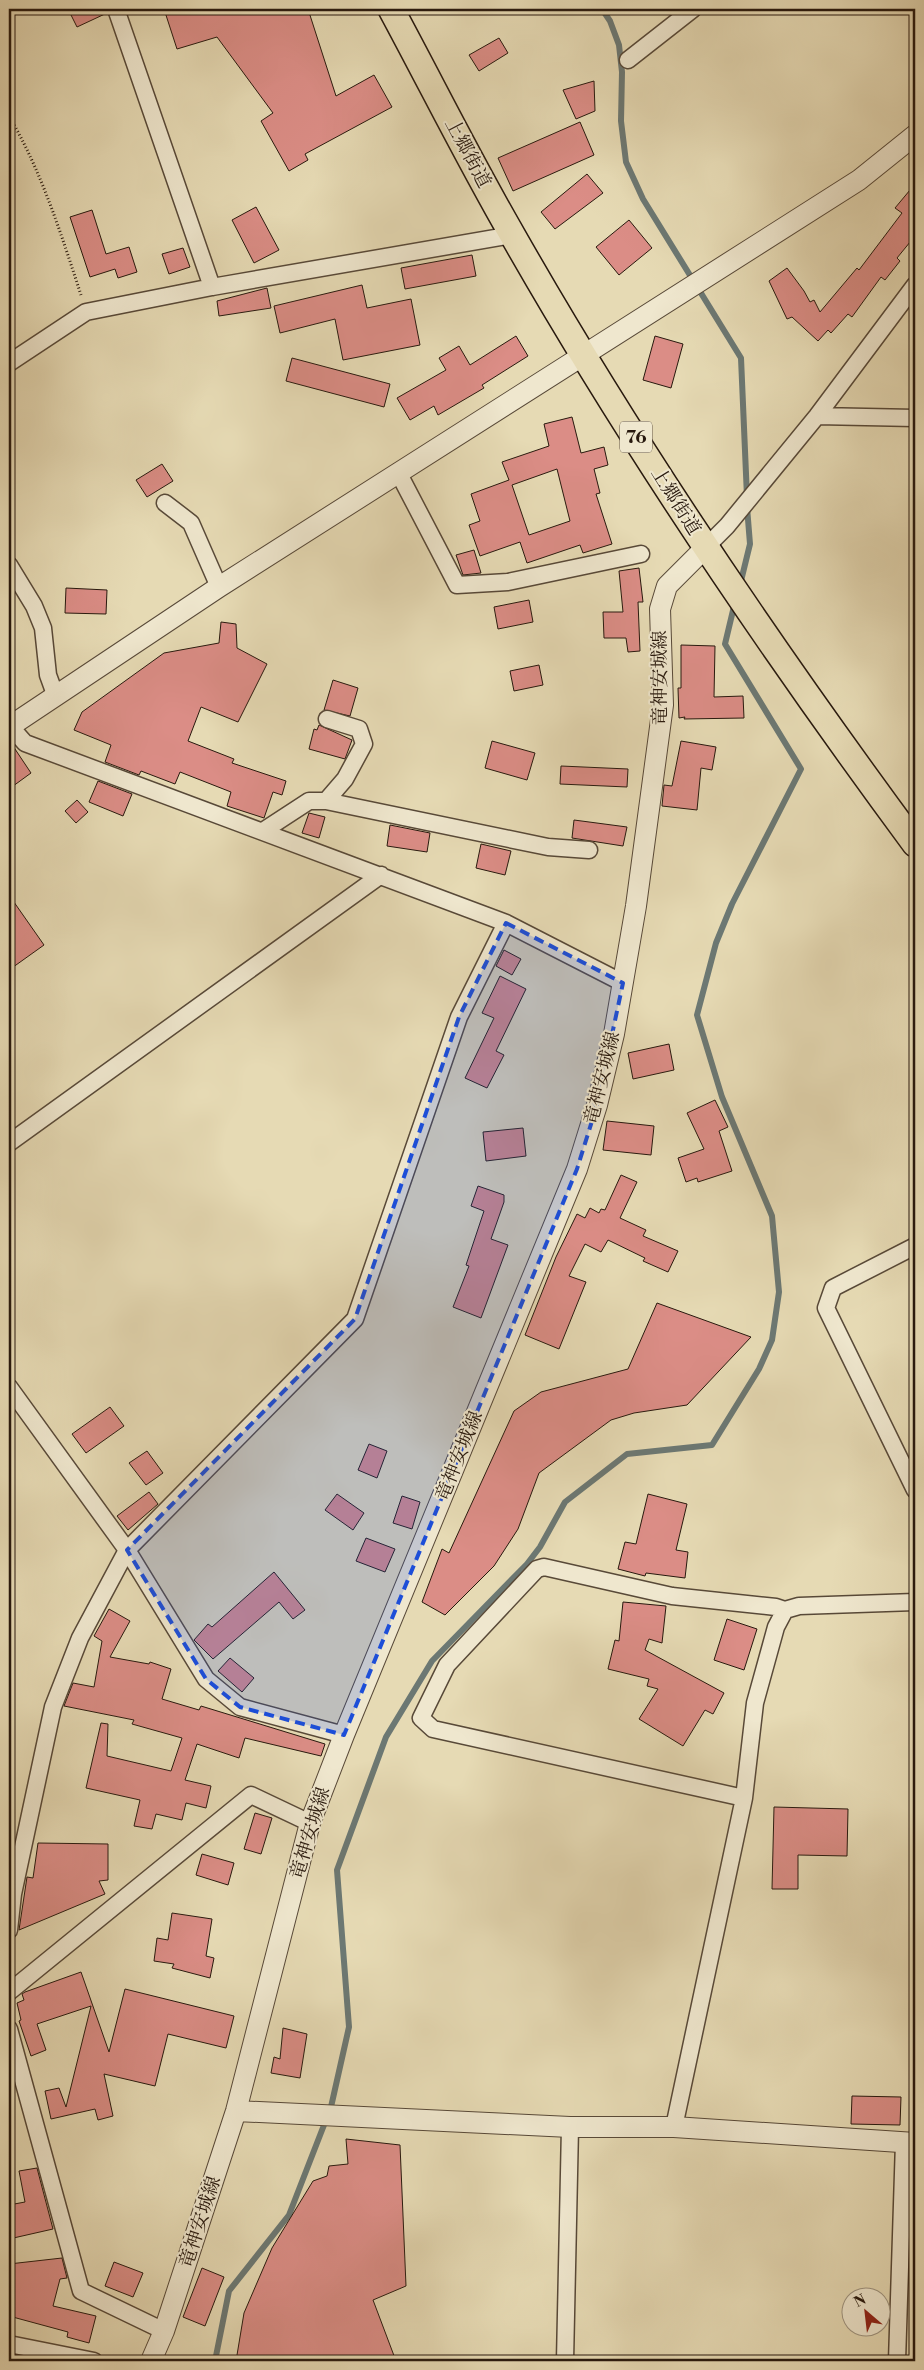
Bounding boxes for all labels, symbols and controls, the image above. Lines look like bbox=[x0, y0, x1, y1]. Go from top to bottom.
street label: 上郷街道 bbox=[440, 114, 496, 192]
road number: 76 bbox=[620, 422, 652, 452]
street label: 上郷街道 bbox=[646, 462, 706, 540]
street label: 竜神安城線 bbox=[648, 630, 672, 726]
street label: 竜神安城線 bbox=[579, 1029, 625, 1127]
street label: 竜神安城線 bbox=[430, 1407, 488, 1505]
street label: 竜神安城線 bbox=[285, 1784, 335, 1882]
street label: 竜神安城線 bbox=[174, 2173, 226, 2271]
north arrow bbox=[842, 2288, 892, 2338]
text: N bbox=[851, 2291, 869, 2312]

